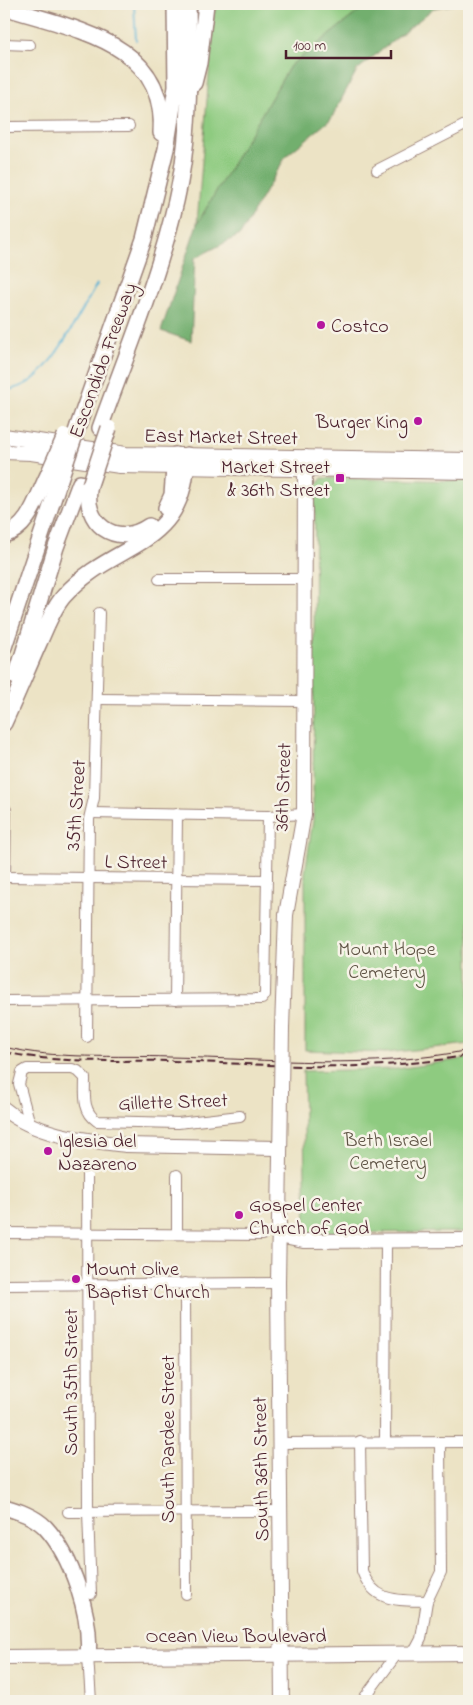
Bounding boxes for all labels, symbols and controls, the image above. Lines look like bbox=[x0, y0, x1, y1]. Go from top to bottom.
scale bar bbox=[286, 28, 390, 60]
text: 100 m bbox=[293, 35, 326, 57]
street label: Escondido Freeway bbox=[63, 279, 146, 443]
place label: Costco bbox=[331, 313, 389, 342]
marker: Costco bbox=[315, 319, 327, 331]
place label: Burger King bbox=[315, 409, 408, 439]
marker: Burger King bbox=[412, 415, 424, 427]
street label: East Market Street bbox=[144, 423, 298, 454]
place label: Market Street & 36th Street bbox=[221, 454, 330, 506]
marker: Market Street & 36th Street bbox=[334, 472, 346, 484]
street label: 36th Street bbox=[268, 742, 301, 832]
street label: 35th Street bbox=[60, 758, 95, 852]
street label: L Street bbox=[104, 848, 168, 879]
park label: Mount Hope Cemetery bbox=[338, 936, 436, 988]
street label: Gillette Street bbox=[118, 1087, 229, 1120]
park label: Beth Israel Cemetery bbox=[343, 1127, 432, 1179]
place label: Iglesia del Nazareno bbox=[58, 1128, 137, 1180]
marker: Iglesia del Nazareno bbox=[42, 1145, 54, 1157]
place label: Gospel Center Church of God bbox=[249, 1192, 369, 1244]
marker: Gospel Center Church of God bbox=[233, 1209, 245, 1221]
place label: Mount Olive Baptist Church bbox=[85, 1256, 210, 1308]
marker: Mount Olive Baptist Church bbox=[70, 1273, 82, 1285]
street label: South 35th Street bbox=[58, 1308, 87, 1456]
street label: South Pardee Street bbox=[155, 1355, 184, 1523]
street label: South 36th Street bbox=[247, 1396, 278, 1541]
street label: Ocean View Boulevard bbox=[145, 1623, 327, 1652]

